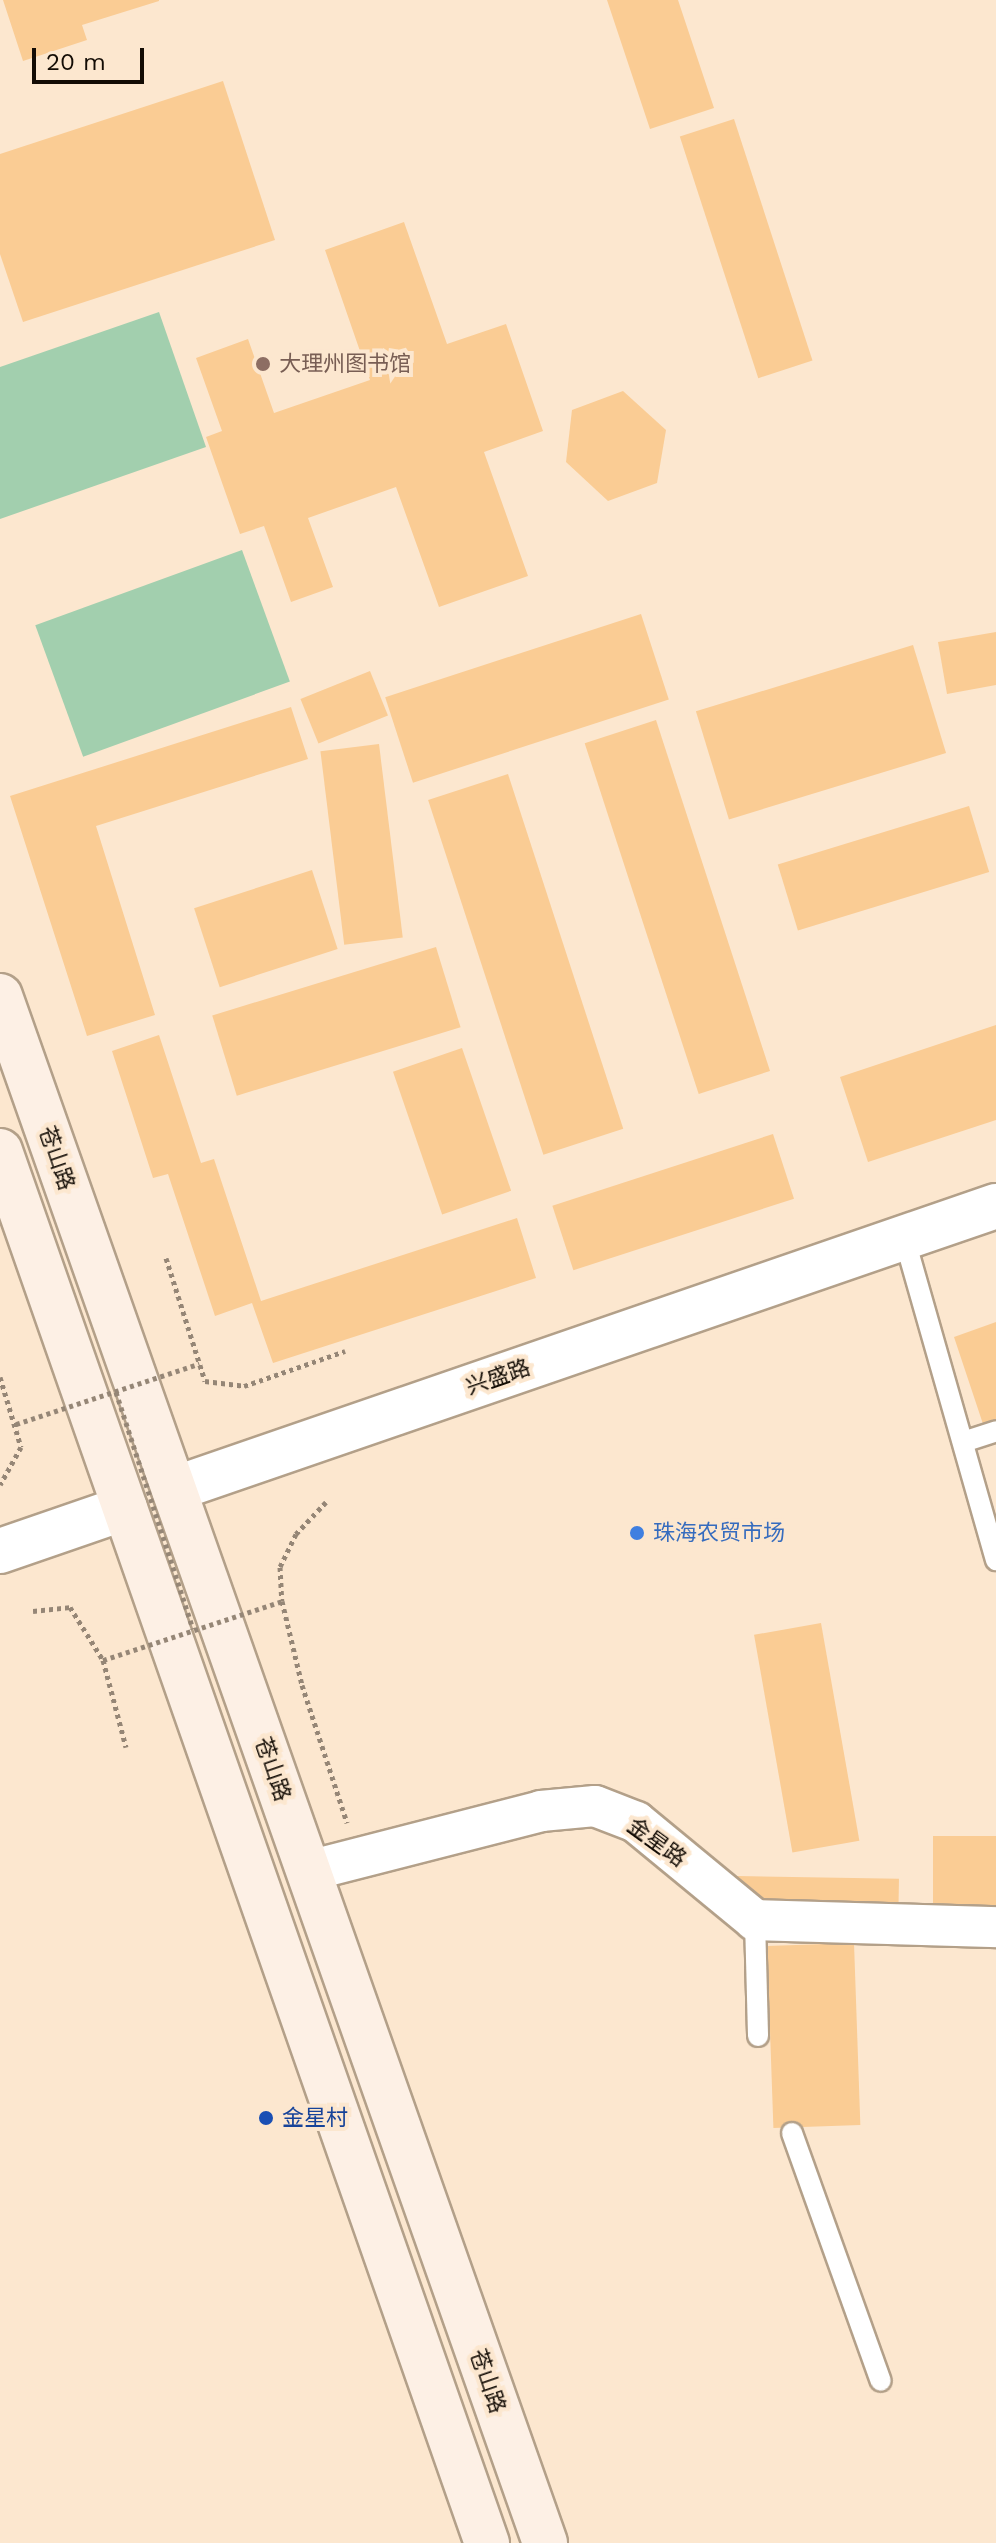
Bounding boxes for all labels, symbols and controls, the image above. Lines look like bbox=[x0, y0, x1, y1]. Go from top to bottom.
scale bar bbox=[36, 32, 148, 82]
text: 20 m bbox=[46, 48, 106, 76]
place label: 大理州图书馆 bbox=[279, 351, 411, 377]
marker: 大理州图书馆 bbox=[254, 355, 272, 373]
street label: 苍山路 bbox=[34, 1123, 80, 1193]
street label: 兴盛路 bbox=[463, 1354, 533, 1400]
place label: 珠海农贸市场 bbox=[653, 1520, 785, 1546]
marker: 珠海农贸市场 bbox=[628, 1524, 646, 1542]
street label: 苍山路 bbox=[250, 1734, 296, 1804]
street label: 金星路 bbox=[623, 1812, 691, 1872]
place label: 金星村 bbox=[282, 2105, 348, 2131]
marker: 金星村 bbox=[257, 2109, 275, 2127]
street label: 苍山路 bbox=[465, 2346, 511, 2416]

